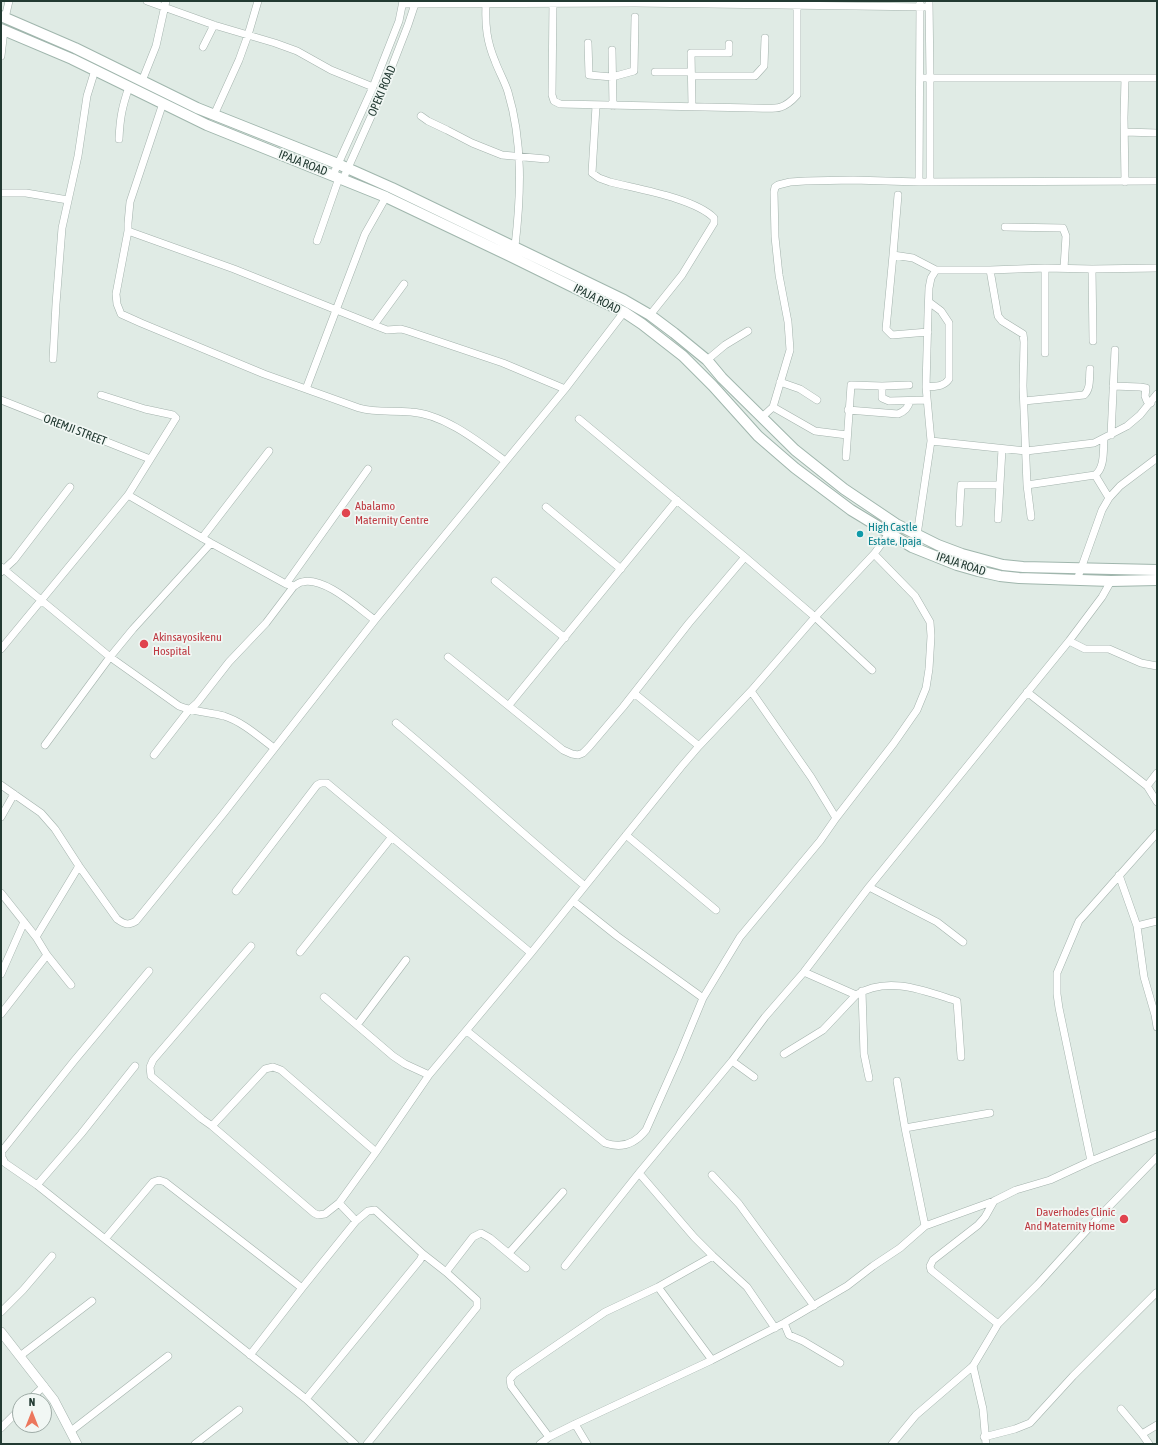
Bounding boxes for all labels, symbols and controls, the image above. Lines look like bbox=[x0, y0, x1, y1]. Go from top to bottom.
street label: OPEKI ROAD bbox=[365, 63, 399, 119]
street label: IPAJA ROAD bbox=[277, 147, 329, 179]
street label: IPAJA ROAD bbox=[571, 281, 623, 317]
street label: OREMJI STREET bbox=[41, 411, 109, 449]
place label: Abalamo Maternity Centre bbox=[355, 499, 429, 527]
marker: Abalamo Maternity Centre bbox=[340, 507, 352, 519]
place label: High Castle Estate, Ipaja bbox=[868, 520, 922, 548]
marker: High Castle Estate, Ipaja bbox=[855, 529, 865, 539]
street label: IPAJA ROAD bbox=[934, 549, 988, 579]
place label: Akinsayosikenu Hospital bbox=[153, 630, 222, 658]
marker: Akinsayosikenu Hospital bbox=[138, 638, 150, 650]
place label: Daverhodes Clinic And Maternity Home bbox=[1025, 1205, 1115, 1233]
marker: Daverhodes Clinic And Maternity Home bbox=[1118, 1213, 1130, 1225]
north arrow bbox=[12, 1393, 52, 1433]
text: N bbox=[29, 1396, 35, 1408]

